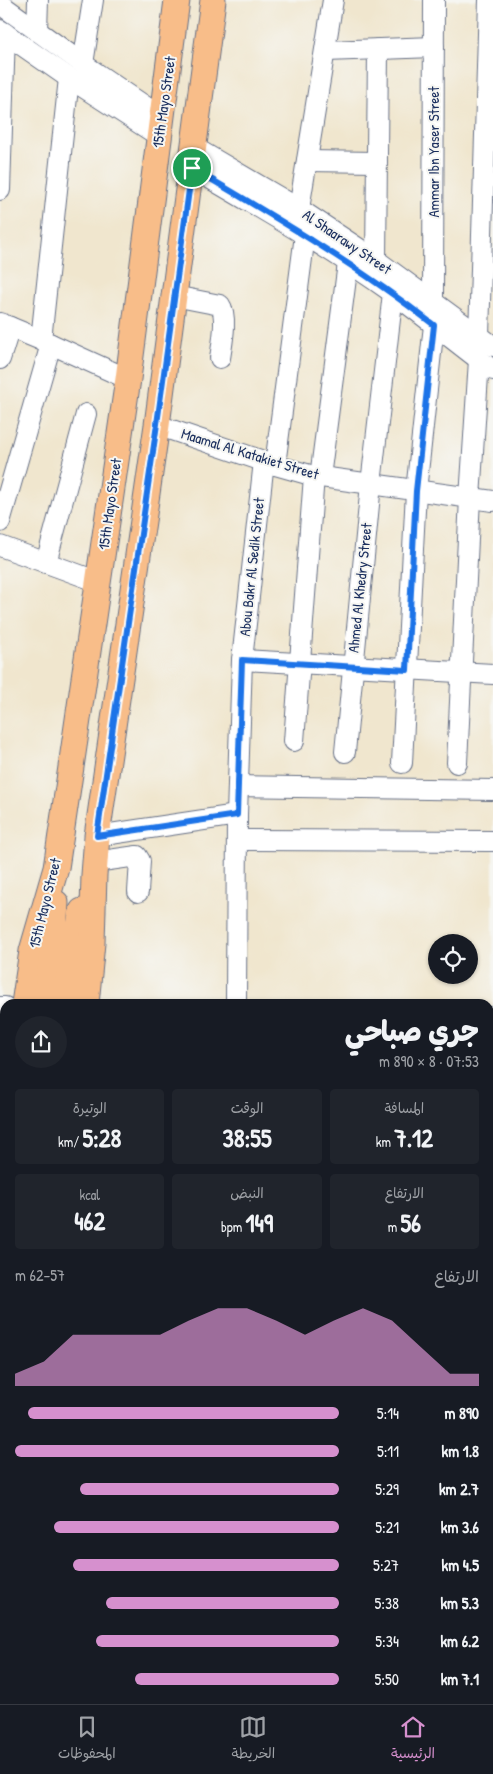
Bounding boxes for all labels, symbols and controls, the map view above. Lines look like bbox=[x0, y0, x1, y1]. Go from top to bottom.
street label: 15th Mayo Street bbox=[147, 54, 180, 149]
street label: Ammar Ibn Yaser Street bbox=[423, 86, 444, 218]
pin bbox=[171, 147, 213, 189]
icon: arrive bbox=[178, 154, 206, 182]
street label: Al Shaarawy Street bbox=[299, 204, 397, 280]
street label: Maamal Al Katakiet Street bbox=[179, 423, 322, 485]
street label: 15th Mayo Street bbox=[93, 456, 126, 551]
street label: Abou Bakr Al Sedik Street bbox=[234, 496, 269, 637]
street label: Ahmed Al Khedry Street bbox=[342, 521, 377, 654]
street label: 15th Mayo Street bbox=[23, 855, 66, 950]
map controls bbox=[428, 934, 478, 984]
button: locate bbox=[428, 934, 478, 984]
text: جري صباحي bbox=[345, 1012, 479, 1050]
button: share bbox=[15, 1016, 67, 1068]
text: 07:53 · 8 × 890 m bbox=[379, 1050, 479, 1072]
text: الوتيرة bbox=[73, 1098, 107, 1117]
text: الوقت bbox=[231, 1098, 263, 1117]
text: المسافة bbox=[384, 1098, 424, 1117]
text: 5:28 bbox=[82, 1121, 121, 1155]
text: 38:55 bbox=[223, 1121, 272, 1155]
text: 7.12 bbox=[394, 1121, 433, 1155]
text: /km bbox=[58, 1132, 82, 1151]
text: km bbox=[376, 1132, 394, 1151]
text: النبض bbox=[230, 1183, 264, 1202]
text: الارتفاع bbox=[385, 1183, 424, 1202]
text: kcal bbox=[79, 1185, 100, 1204]
text: 462 bbox=[74, 1204, 105, 1238]
text: 149 bbox=[245, 1206, 273, 1240]
text: 56 bbox=[400, 1206, 421, 1240]
text: bpm bbox=[221, 1217, 245, 1236]
text: m bbox=[388, 1217, 400, 1236]
text: 57–62 m bbox=[15, 1264, 65, 1286]
text: الارتفاع bbox=[434, 1265, 479, 1287]
text: 5:14 bbox=[377, 1402, 399, 1424]
text: 890 m bbox=[444, 1402, 479, 1424]
text: 5:11 bbox=[377, 1440, 399, 1462]
text: 1.8 km bbox=[442, 1440, 479, 1462]
text: 5:29 bbox=[375, 1478, 399, 1500]
text: 2.7 km bbox=[439, 1478, 479, 1500]
text: 5:21 bbox=[375, 1516, 399, 1538]
text: 3.6 km bbox=[441, 1516, 479, 1538]
text: 5:27 bbox=[373, 1554, 399, 1576]
text: 4.5 km bbox=[442, 1554, 479, 1576]
text: 5:38 bbox=[374, 1592, 399, 1614]
text: 5.3 km bbox=[440, 1592, 479, 1614]
text: 5:34 bbox=[375, 1630, 399, 1652]
text: 6.2 km bbox=[440, 1630, 479, 1652]
text: 5:50 bbox=[375, 1668, 399, 1690]
text: 7.1 km bbox=[441, 1668, 479, 1690]
tab: المحفوظات bbox=[58, 1713, 116, 1766]
tab: الخريطة bbox=[232, 1713, 275, 1766]
tab: الرئيسية bbox=[391, 1713, 435, 1766]

